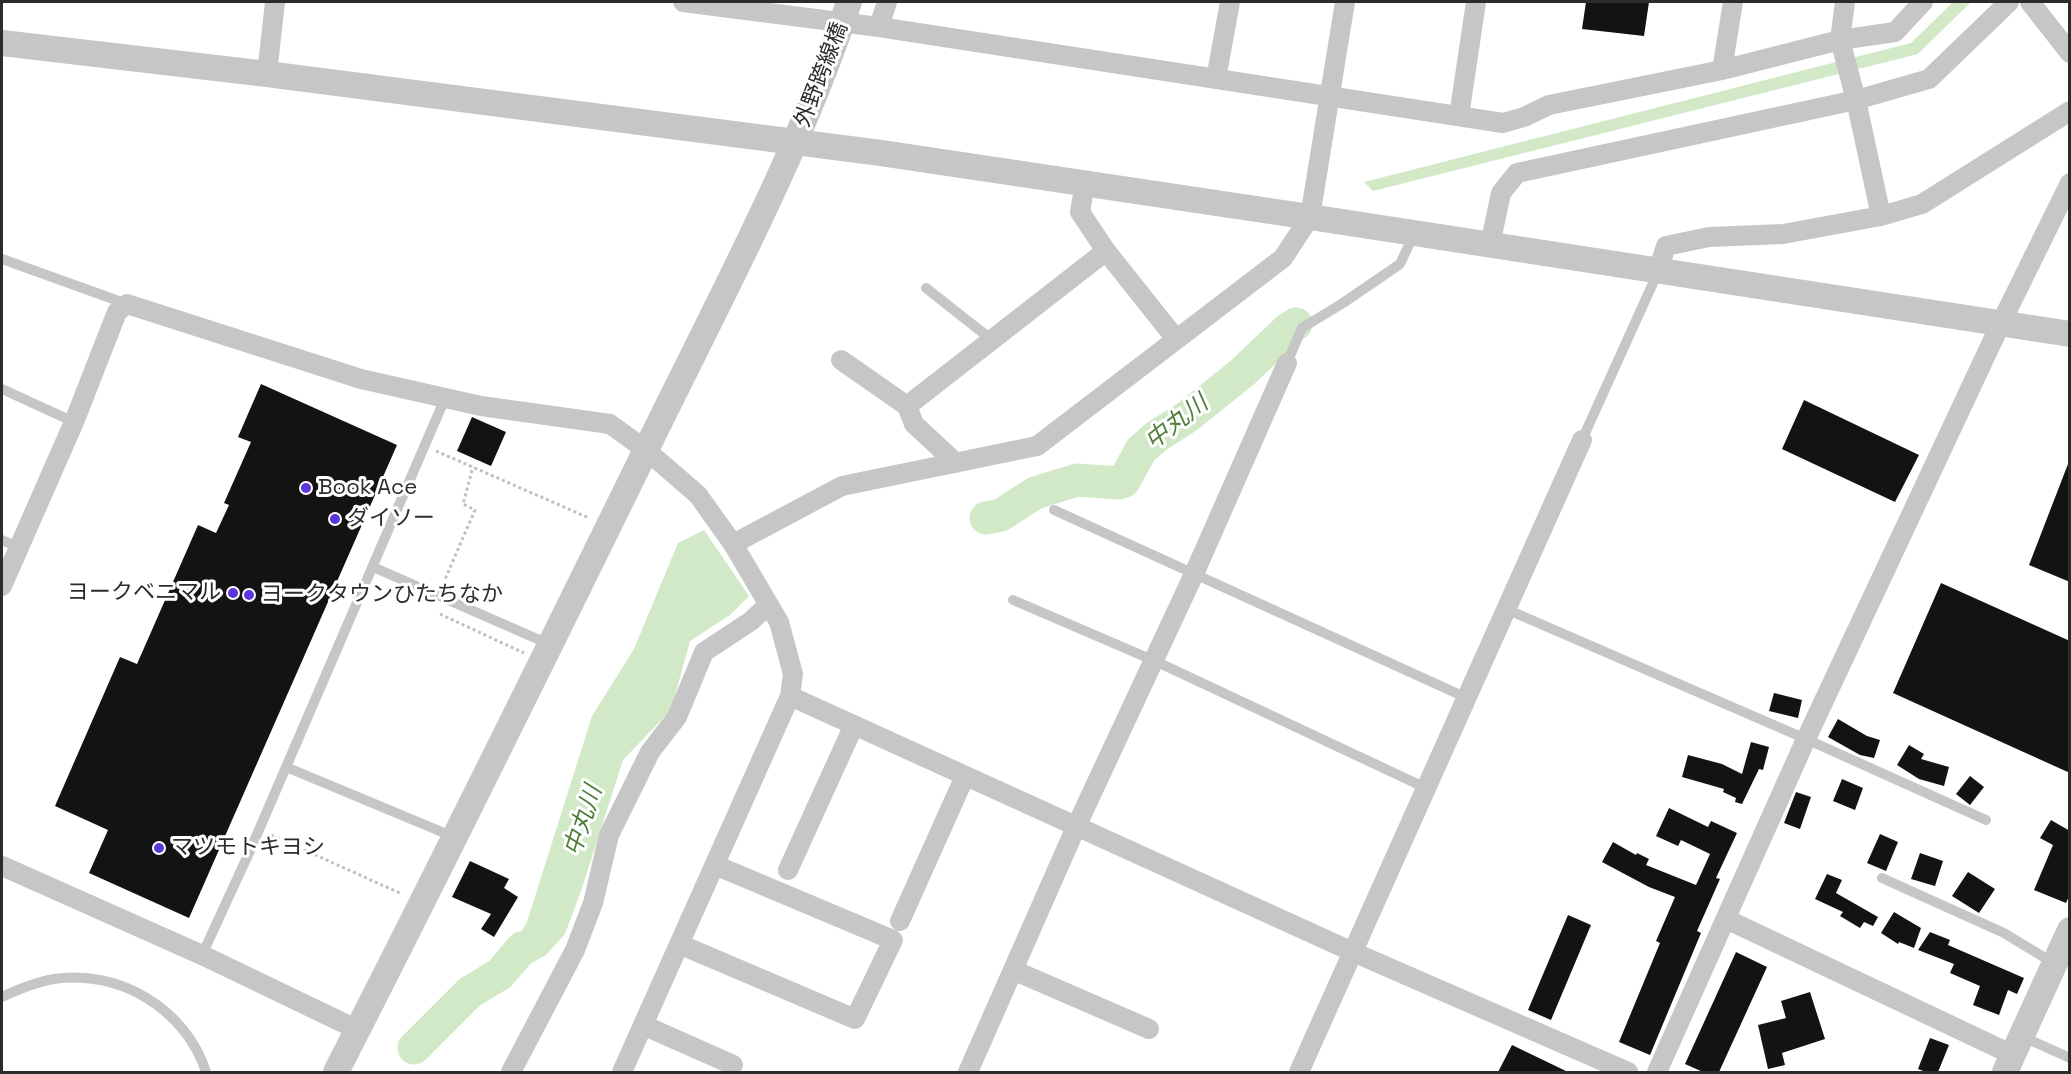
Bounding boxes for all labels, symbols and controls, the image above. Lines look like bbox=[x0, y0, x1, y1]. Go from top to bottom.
street label: 外野跨線橋 bbox=[790, 19, 854, 131]
water label: 中丸川 bbox=[1140, 389, 1214, 457]
place label: Book Ace bbox=[318, 475, 417, 501]
marker: Book Ace bbox=[299, 481, 313, 495]
place label: ダイソー bbox=[347, 506, 435, 532]
marker: ダイソー bbox=[328, 512, 342, 526]
place label: ヨークベニマル bbox=[67, 580, 221, 606]
place label: ヨークタウンひたちなか bbox=[261, 582, 503, 608]
marker: ヨークベニマル bbox=[226, 586, 240, 600]
marker: ヨークタウンひたちなか bbox=[242, 588, 256, 602]
water label: 中丸川 bbox=[559, 782, 609, 860]
place label: マツモトキヨシ bbox=[171, 835, 325, 861]
marker: マツモトキヨシ bbox=[152, 841, 166, 855]

